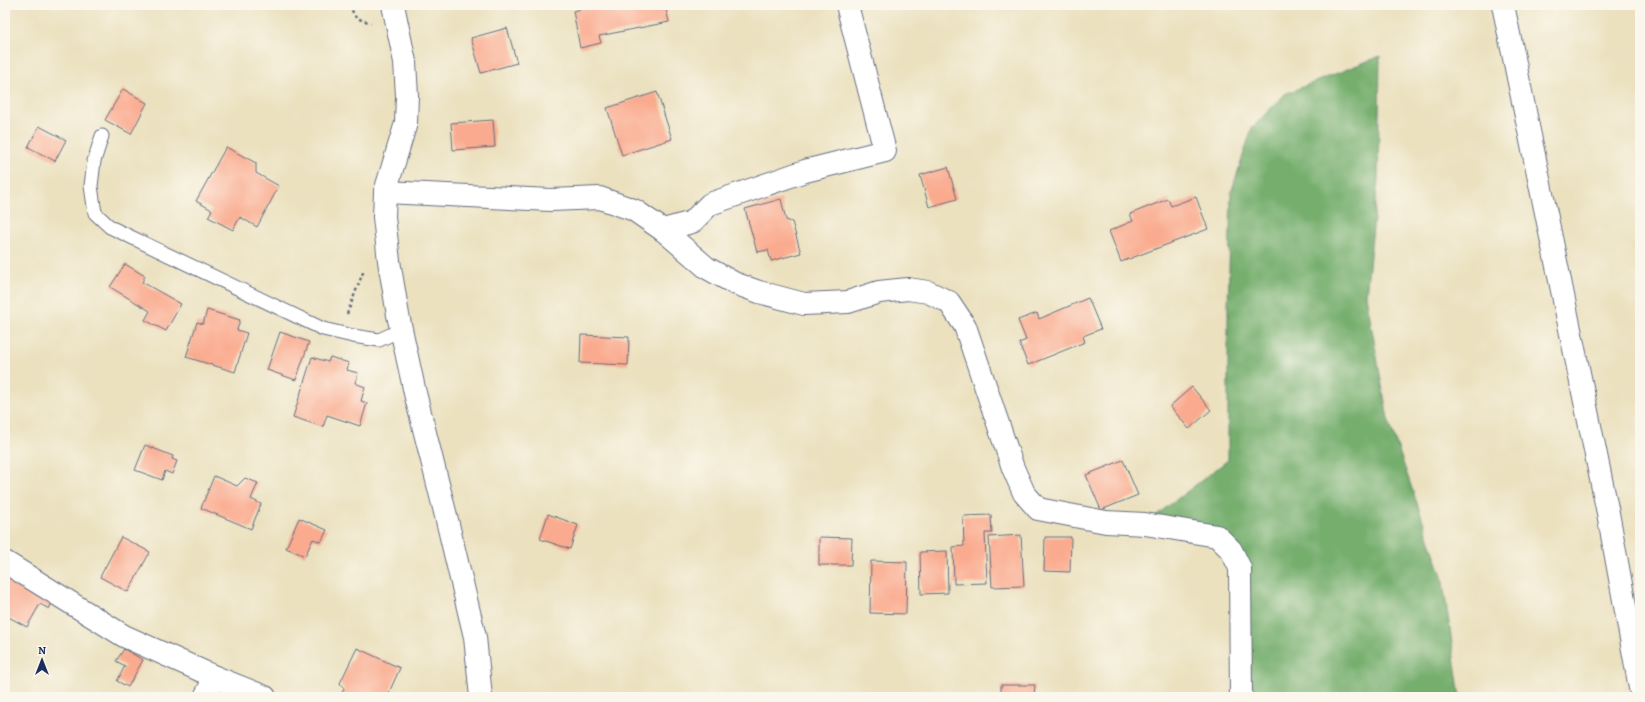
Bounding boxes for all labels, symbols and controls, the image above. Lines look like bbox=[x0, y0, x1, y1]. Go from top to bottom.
north arrow bbox=[22, 640, 62, 680]
text: N bbox=[38, 643, 46, 658]

